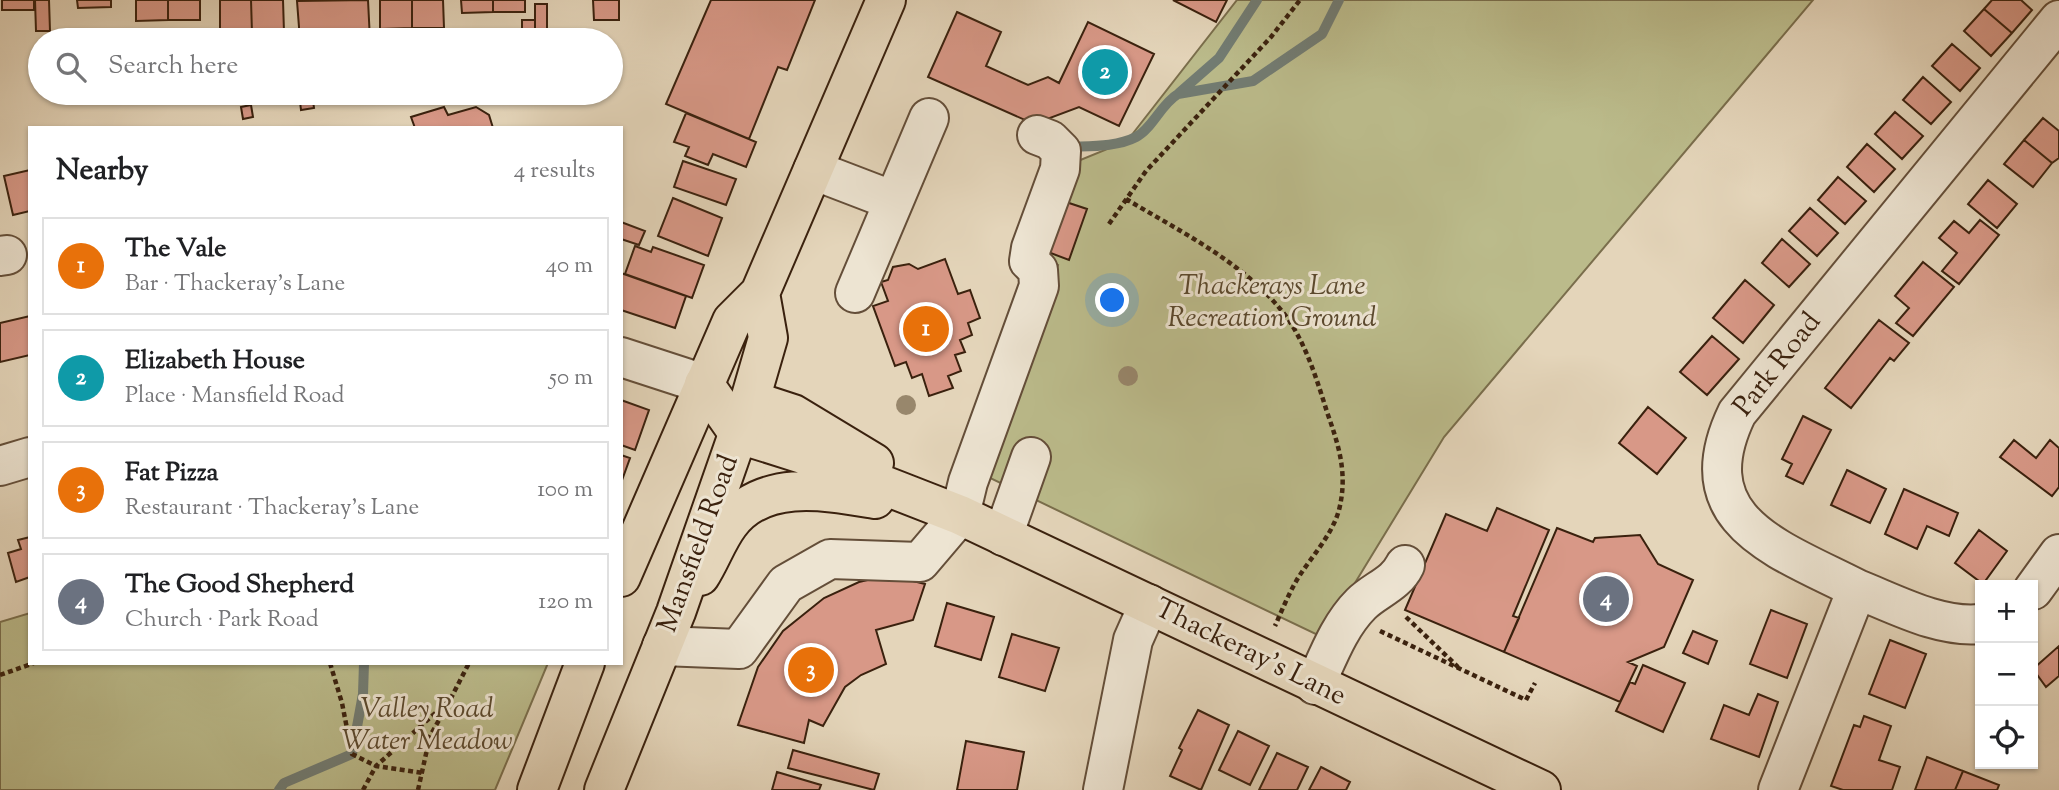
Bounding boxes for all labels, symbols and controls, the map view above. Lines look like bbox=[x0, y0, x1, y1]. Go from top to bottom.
search box bbox=[28, 28, 623, 105]
pin: 2 bbox=[1082, 46, 1128, 98]
icon: search bbox=[52, 48, 90, 86]
text: Search here bbox=[108, 48, 238, 85]
text: Nearby bbox=[56, 150, 148, 193]
text: 4 results bbox=[514, 155, 595, 188]
text: The Vale bbox=[125, 231, 226, 268]
text: 1 bbox=[77, 250, 85, 283]
text: 40 m bbox=[546, 250, 593, 283]
park label: Thackerays Lane Recreation Ground bbox=[1168, 267, 1376, 339]
text: Bar · Thackeray's Lane bbox=[125, 268, 345, 301]
your location bbox=[1095, 283, 1129, 317]
pin: 1 bbox=[903, 303, 949, 355]
street label: Park Road bbox=[1725, 304, 1832, 426]
text: Elizabeth House bbox=[125, 343, 305, 380]
text: 2 bbox=[76, 362, 86, 395]
text: 50 m bbox=[549, 362, 593, 395]
text: Place · Mansfield Road bbox=[125, 380, 345, 413]
street label: Mansfield Road bbox=[648, 449, 750, 638]
text: Fat Pizza bbox=[125, 455, 219, 492]
text: 3 bbox=[76, 474, 86, 507]
text: 100 m bbox=[537, 474, 593, 507]
text: Restaurant · Thackeray's Lane bbox=[125, 492, 419, 525]
text: The Good Shepherd bbox=[125, 567, 354, 604]
pin: 4 bbox=[1583, 573, 1629, 625]
map controls bbox=[1975, 580, 2038, 769]
button: + bbox=[1975, 580, 2038, 643]
text: 4 bbox=[75, 586, 87, 619]
text: 120 m bbox=[538, 586, 593, 619]
street label: Thackeray's Lane bbox=[1148, 589, 1352, 717]
text: Church · Park Road bbox=[125, 604, 319, 637]
button: − bbox=[1975, 643, 2038, 706]
pin: 3 bbox=[788, 644, 834, 696]
park label: Valley Road Water Meadow bbox=[342, 690, 512, 762]
button: locate bbox=[1975, 706, 2038, 769]

